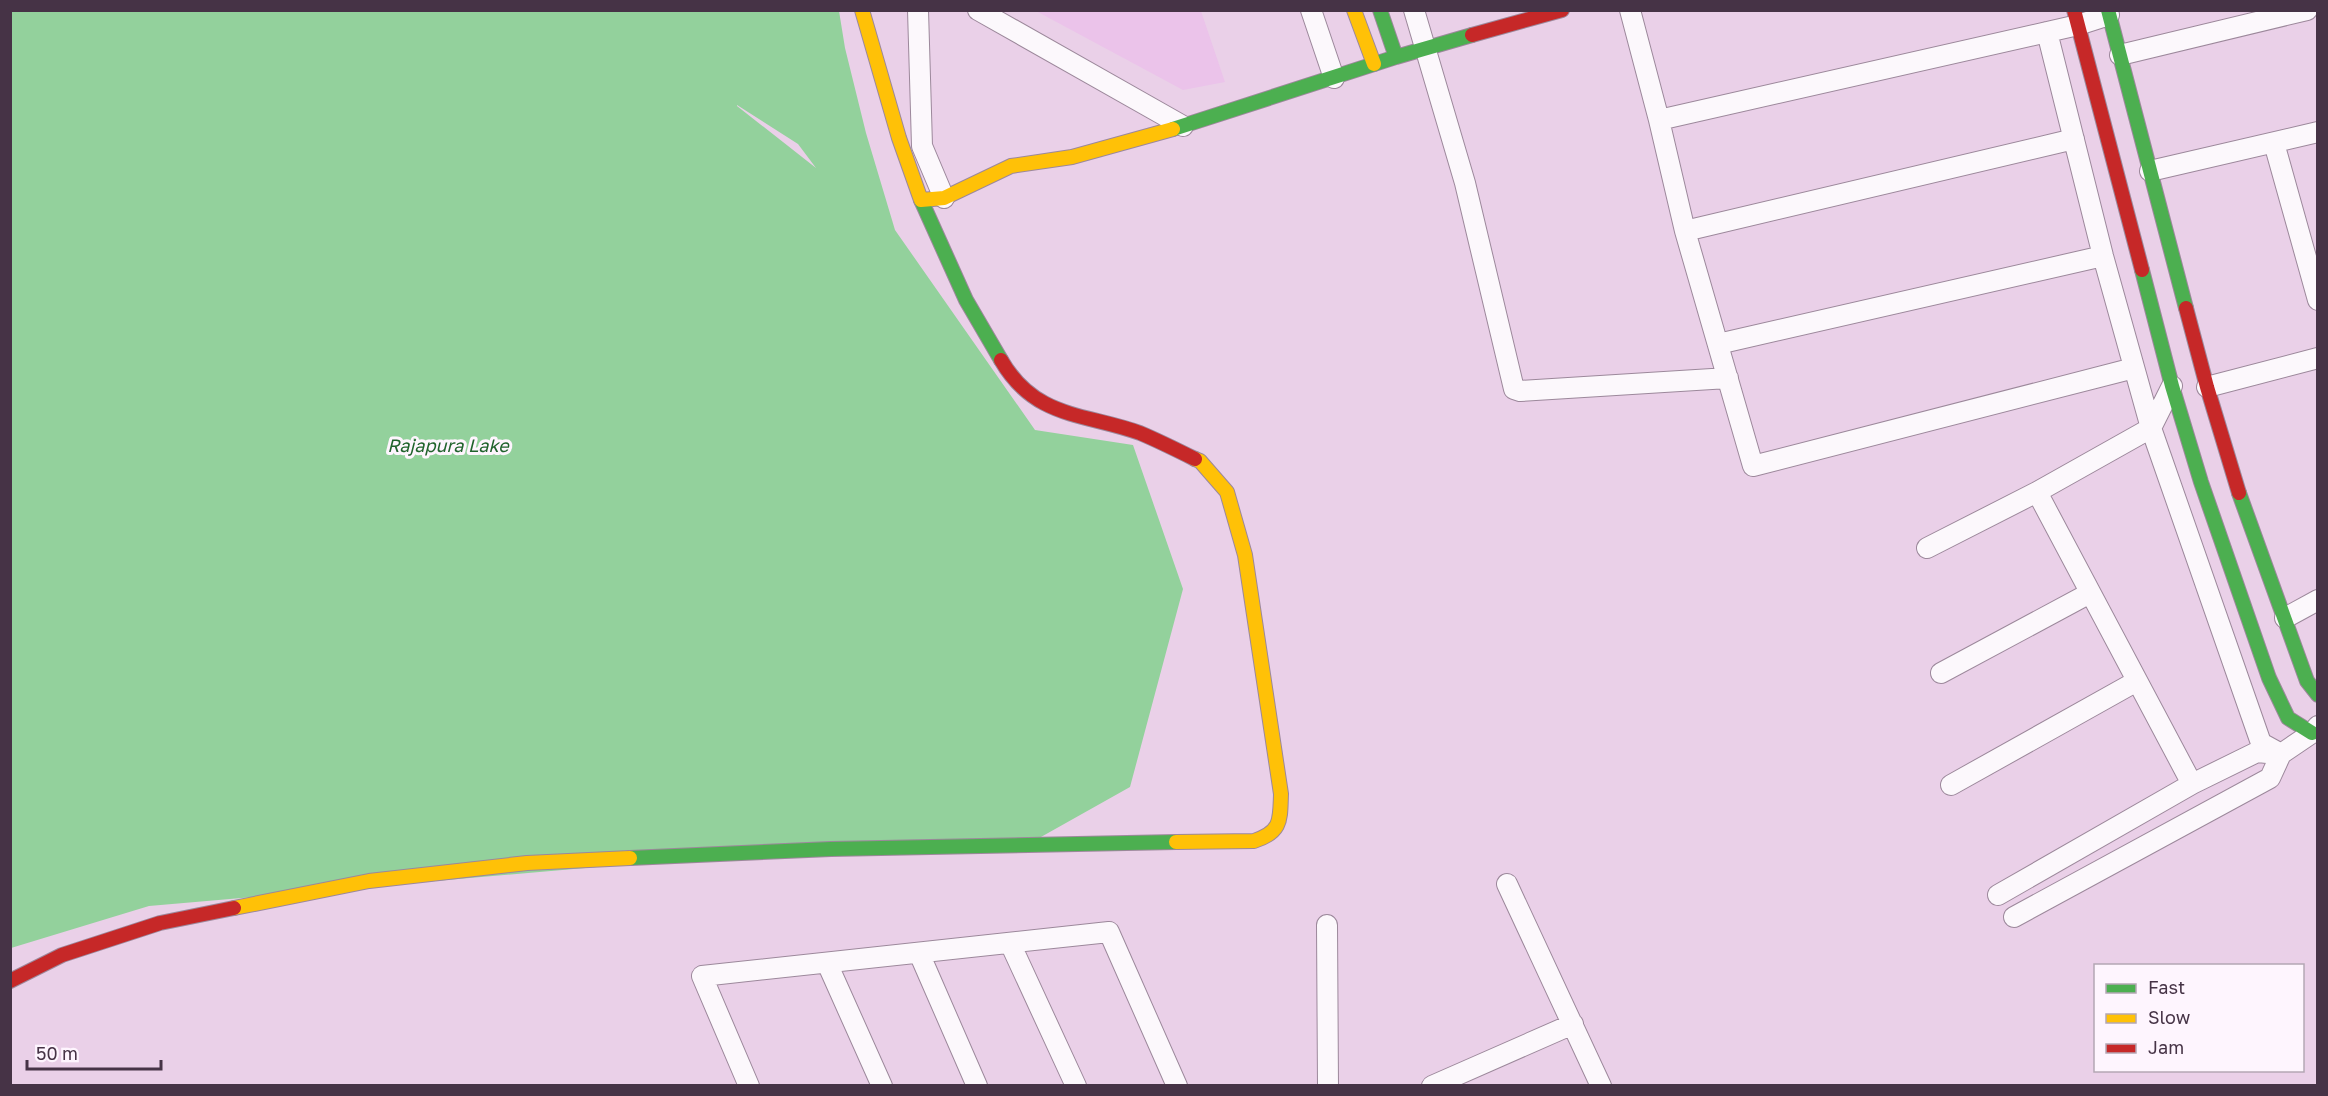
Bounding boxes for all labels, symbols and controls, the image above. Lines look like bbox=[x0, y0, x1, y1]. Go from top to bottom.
water label: Rajapura Lake bbox=[387, 434, 510, 456]
legend bbox=[2094, 964, 2304, 1072]
text: Fast bbox=[2148, 976, 2185, 998]
text: Slow bbox=[2148, 1006, 2191, 1028]
scale bar bbox=[27, 1033, 160, 1071]
text: Jam bbox=[2148, 1036, 2184, 1058]
text: 50 m bbox=[36, 1042, 78, 1064]

